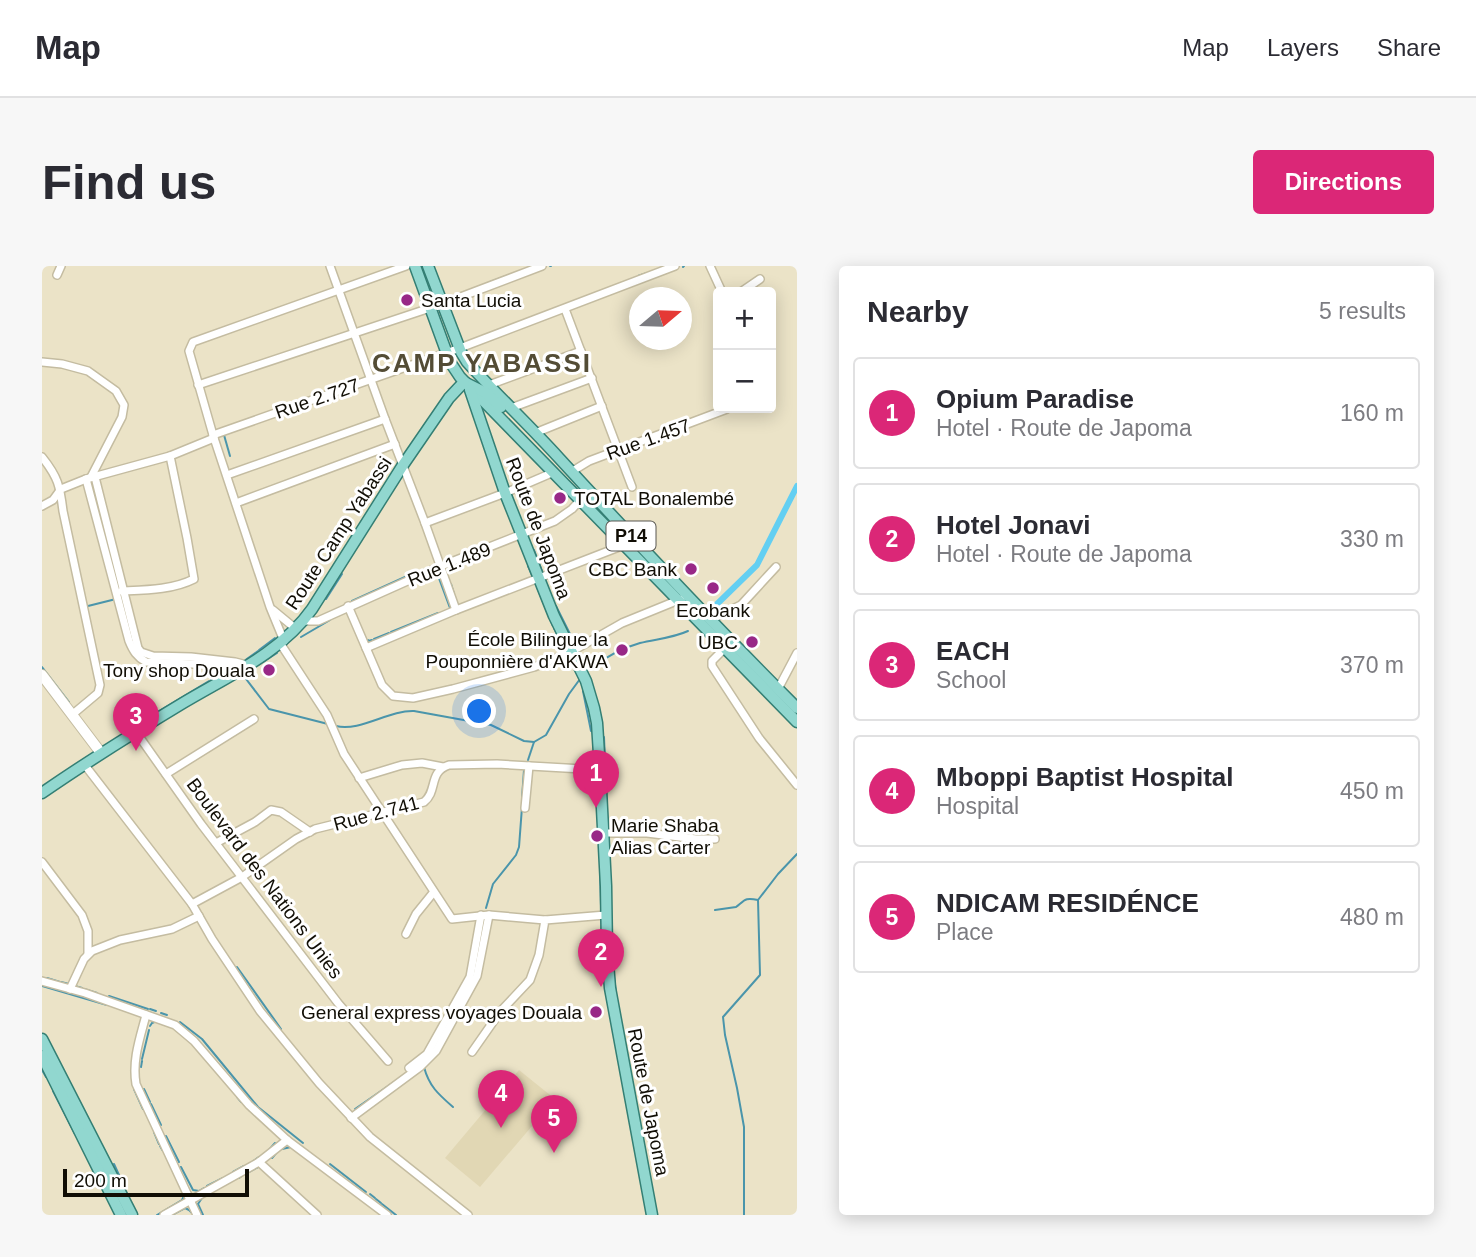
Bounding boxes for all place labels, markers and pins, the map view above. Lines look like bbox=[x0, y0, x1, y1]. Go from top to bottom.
place label: Santa Lucia bbox=[421, 290, 522, 311]
marker: Santa Lucia bbox=[399, 292, 415, 308]
place label: TOTAL Bonalembé bbox=[574, 488, 734, 509]
marker: TOTAL Bonalembé bbox=[552, 490, 568, 506]
place label: CBC Bank bbox=[588, 559, 677, 580]
marker: CBC Bank bbox=[683, 561, 699, 577]
marker: Ecobank bbox=[705, 580, 721, 596]
place label: Ecobank bbox=[676, 600, 750, 621]
place label: École Bilingue la Pouponnière d'AKWA bbox=[426, 629, 608, 672]
place label: UBC bbox=[698, 632, 738, 653]
marker: UBC bbox=[744, 634, 760, 650]
marker: École Bilingue la Pouponnière d'AKWA bbox=[614, 642, 630, 658]
place label: Tony shop Douala bbox=[103, 660, 255, 681]
marker: Tony shop Douala bbox=[261, 662, 277, 678]
pin: 3 bbox=[113, 693, 159, 751]
pin: 1 bbox=[573, 750, 619, 808]
place label: Marie Shaba Alias Carter bbox=[611, 815, 719, 858]
marker: Marie Shaba Alias Carter bbox=[589, 828, 605, 844]
pin: 2 bbox=[578, 929, 624, 987]
place label: General express voyages Douala bbox=[301, 1002, 582, 1023]
marker: General express voyages Douala bbox=[588, 1004, 604, 1020]
pin: 4 bbox=[478, 1070, 524, 1128]
pin: 5 bbox=[531, 1095, 577, 1153]

